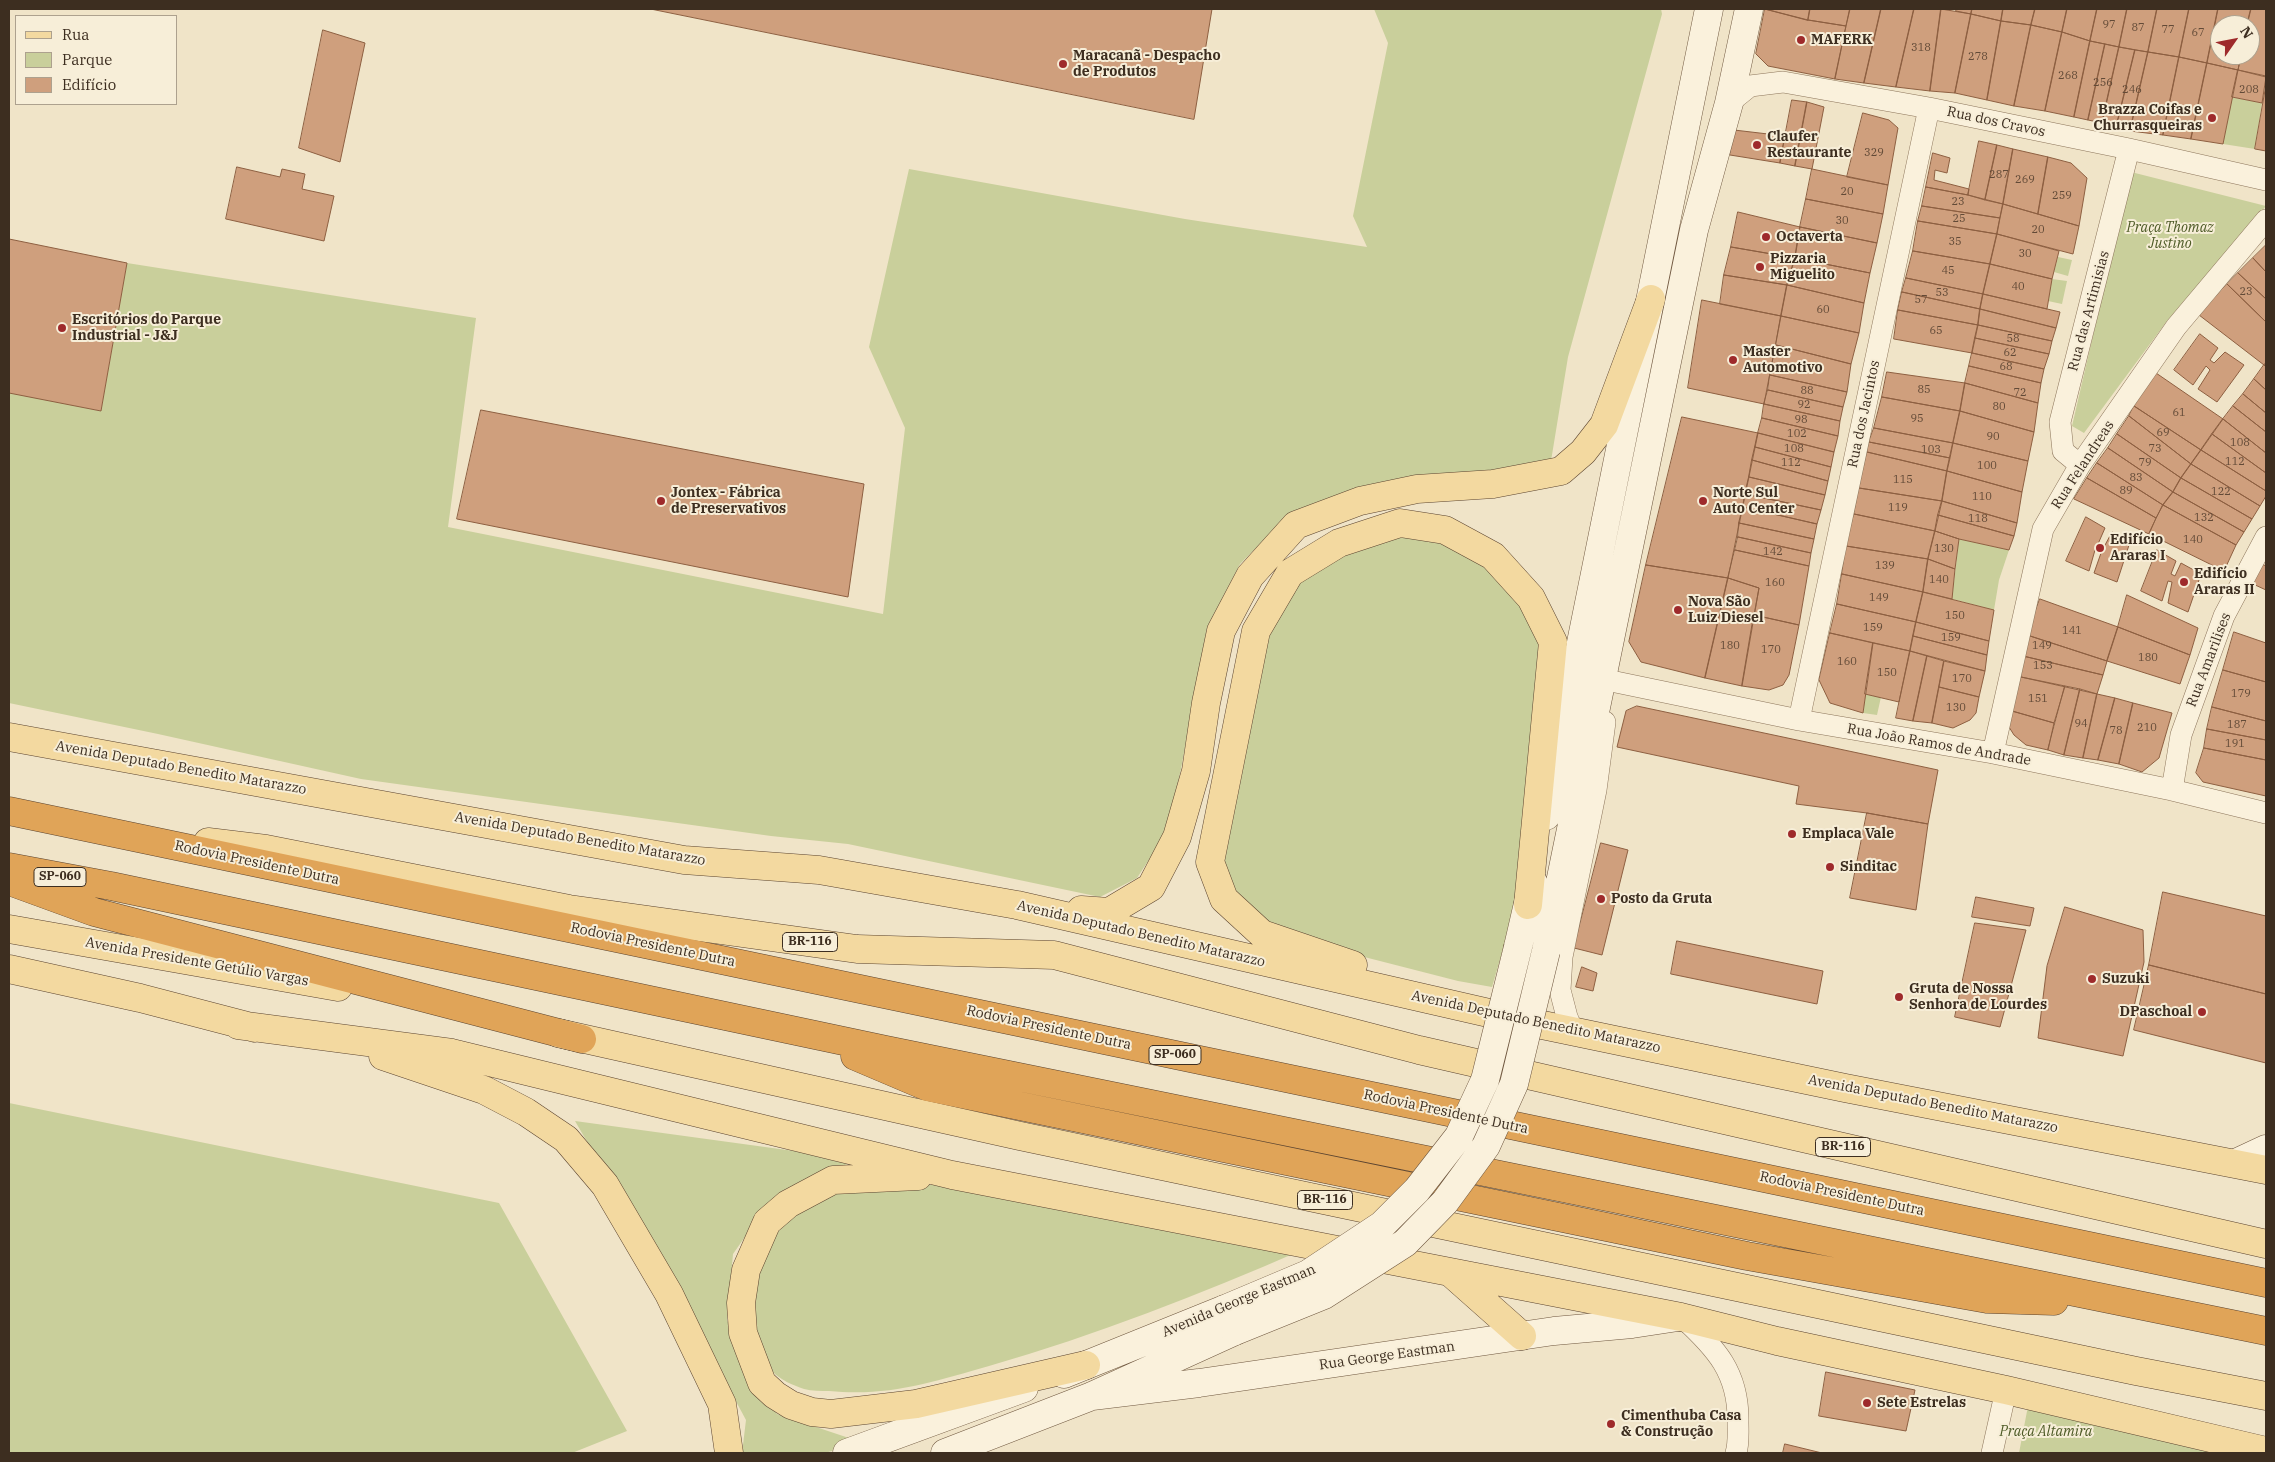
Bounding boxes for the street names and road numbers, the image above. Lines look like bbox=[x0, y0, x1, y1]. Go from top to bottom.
street label: Rua dos Cravos bbox=[1945, 103, 2047, 141]
street label: Rua das Artimisias bbox=[2065, 249, 2113, 373]
street label: Rua dos Jacintos bbox=[1844, 359, 1884, 469]
street label: Rua Felandreas bbox=[2048, 418, 2118, 512]
street label: Rua Amarilises bbox=[2183, 610, 2235, 710]
street label: Rua João Ramos de Andrade bbox=[1846, 721, 2032, 769]
street label: Avenida Deputado Benedito Matarazzo bbox=[54, 738, 308, 798]
street label: Avenida Deputado Benedito Matarazzo bbox=[453, 809, 707, 869]
street label: Rodovia Presidente Dutra bbox=[173, 837, 341, 889]
road number: SP-060 bbox=[34, 868, 86, 886]
street label: Avenida Deputado Benedito Matarazzo bbox=[1015, 897, 1267, 971]
street label: Rodovia Presidente Dutra bbox=[569, 919, 737, 971]
road number: BR-116 bbox=[782, 932, 838, 952]
street label: Avenida Presidente Getúlio Vargas bbox=[84, 934, 310, 990]
street label: Avenida Deputado Benedito Matarazzo bbox=[1410, 987, 1662, 1057]
street label: Rodovia Presidente Dutra bbox=[965, 1002, 1133, 1054]
road number: SP-060 bbox=[1149, 1046, 1201, 1064]
street label: Avenida Deputado Benedito Matarazzo bbox=[1807, 1071, 2059, 1137]
street label: Rodovia Presidente Dutra bbox=[1362, 1086, 1530, 1138]
road number: BR-116 bbox=[1816, 1138, 1870, 1156]
street label: Rodovia Presidente Dutra bbox=[1758, 1168, 1926, 1220]
road number: BR-116 bbox=[1298, 1190, 1352, 1210]
street label: Avenida George Eastman bbox=[1160, 1261, 1318, 1341]
street label: Rua George Eastman bbox=[1318, 1338, 1456, 1374]

